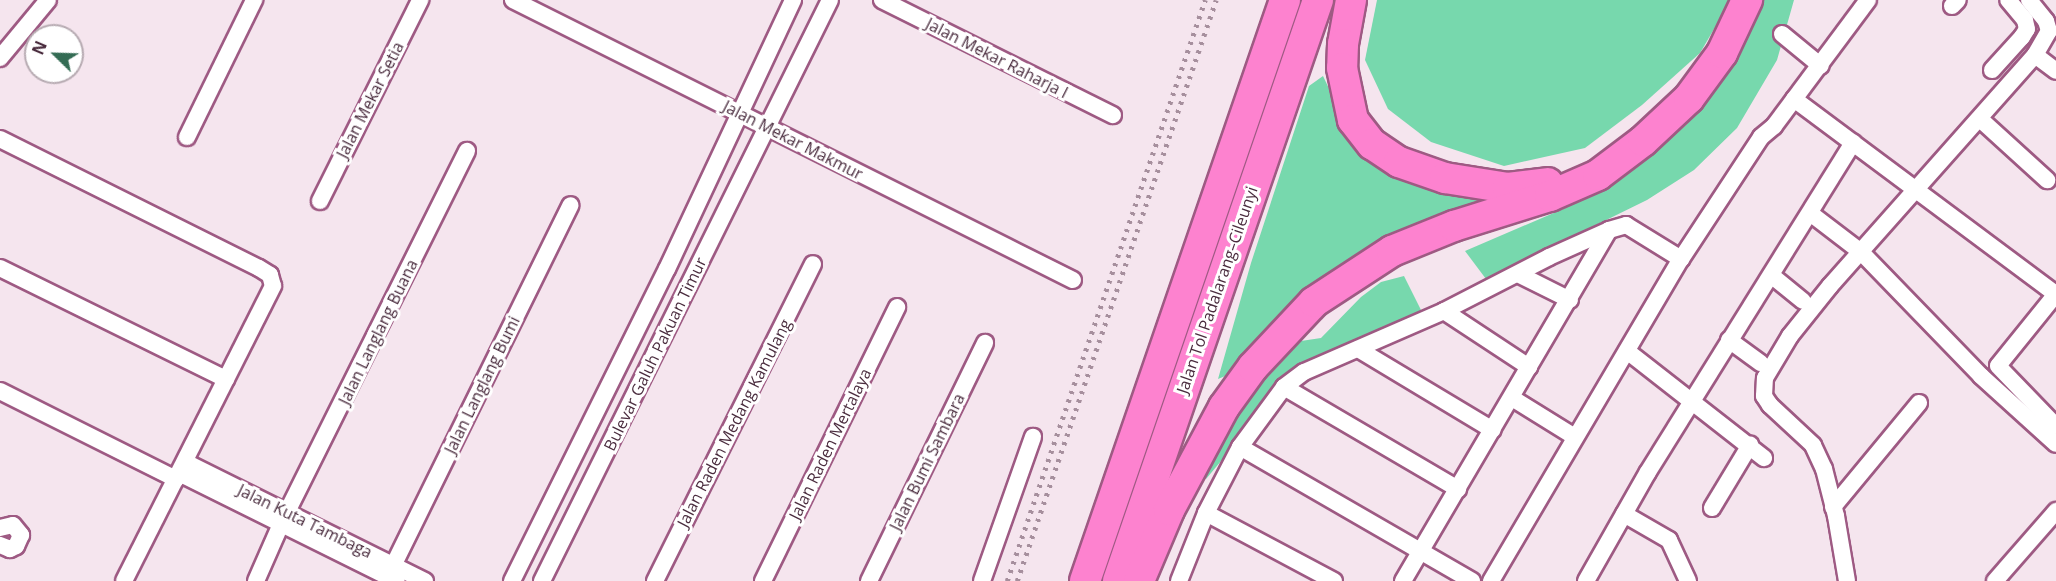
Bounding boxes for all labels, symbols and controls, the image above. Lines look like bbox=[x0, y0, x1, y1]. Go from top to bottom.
street label: Jalan Mekar Raharja I bbox=[923, 14, 1071, 102]
north arrow bbox=[24, 24, 84, 84]
text: N bbox=[27, 37, 52, 58]
street label: Jalan Mekar Setia bbox=[332, 39, 408, 161]
street label: Jalan Mekar Makmur bbox=[720, 96, 866, 184]
street label: Jalan Tol Padalarang–Cileunyi bbox=[1173, 184, 1261, 396]
street label: Bulevar Galuh Pakuan Timur bbox=[600, 254, 710, 454]
street label: Jalan Langlang Buana bbox=[334, 256, 422, 408]
street label: Jalan Langlang Bumi bbox=[440, 313, 524, 457]
street label: Jalan Raden Medang Kamulang bbox=[673, 316, 795, 530]
street label: Jalan Raden Mertalaya bbox=[785, 365, 875, 523]
street label: Jalan Bumi Sambara bbox=[886, 390, 968, 534]
street label: Jalan Kuta Tambaga bbox=[235, 480, 375, 562]

